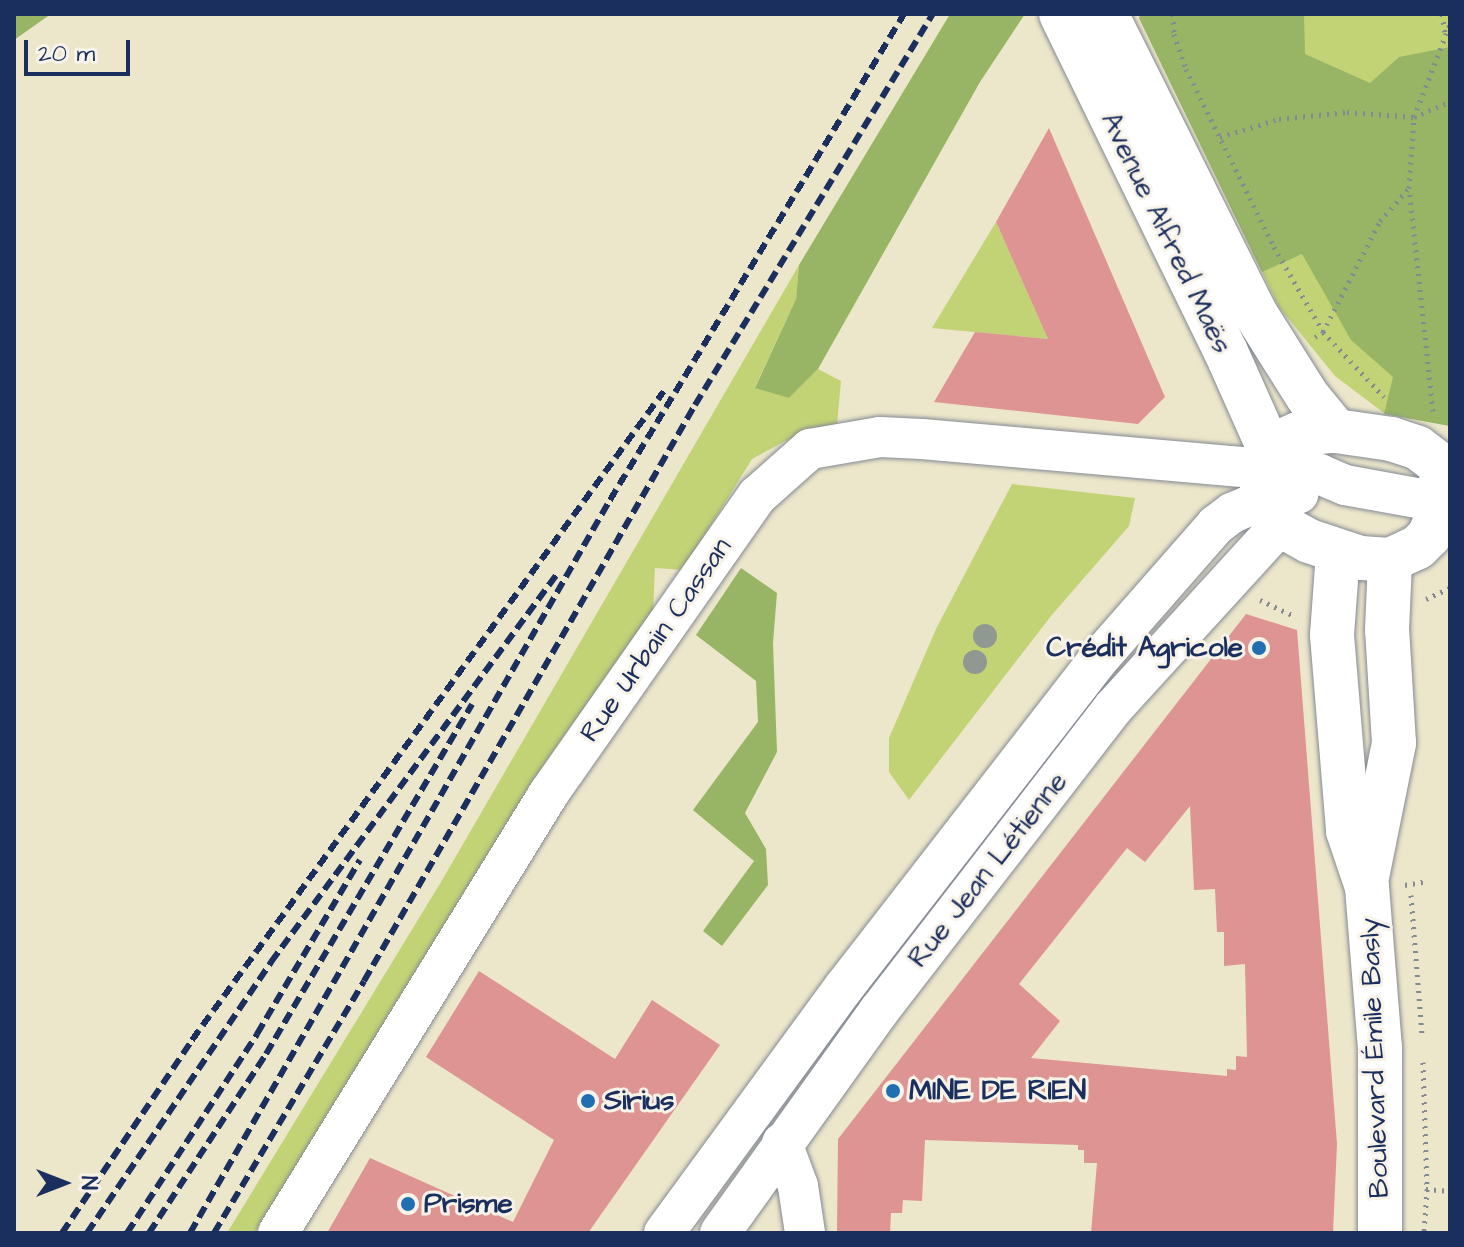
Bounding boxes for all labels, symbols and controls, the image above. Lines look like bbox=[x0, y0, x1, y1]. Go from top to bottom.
scale bar bbox=[28, 24, 134, 74]
text: 20 m bbox=[38, 37, 95, 71]
street label: Avenue Alfred Maës bbox=[1093, 107, 1239, 359]
street label: Rue Urbain Cassan bbox=[573, 531, 739, 749]
place label: Crédit Agricole bbox=[1046, 631, 1243, 665]
marker: Crédit Agricole bbox=[1250, 639, 1268, 657]
street label: Rue Jean Létienne bbox=[901, 766, 1075, 974]
street label: Boulevard Émile Basly bbox=[1353, 917, 1397, 1199]
place label: MINE DE RIEN bbox=[909, 1074, 1086, 1108]
marker: MINE DE RIEN bbox=[884, 1082, 902, 1100]
place label: Sirius bbox=[604, 1084, 674, 1118]
marker: Sirius bbox=[579, 1092, 597, 1110]
north arrow bbox=[24, 1143, 104, 1223]
text: N bbox=[73, 1176, 104, 1190]
place label: Prisme bbox=[424, 1187, 513, 1221]
marker: Prisme bbox=[399, 1195, 417, 1213]

